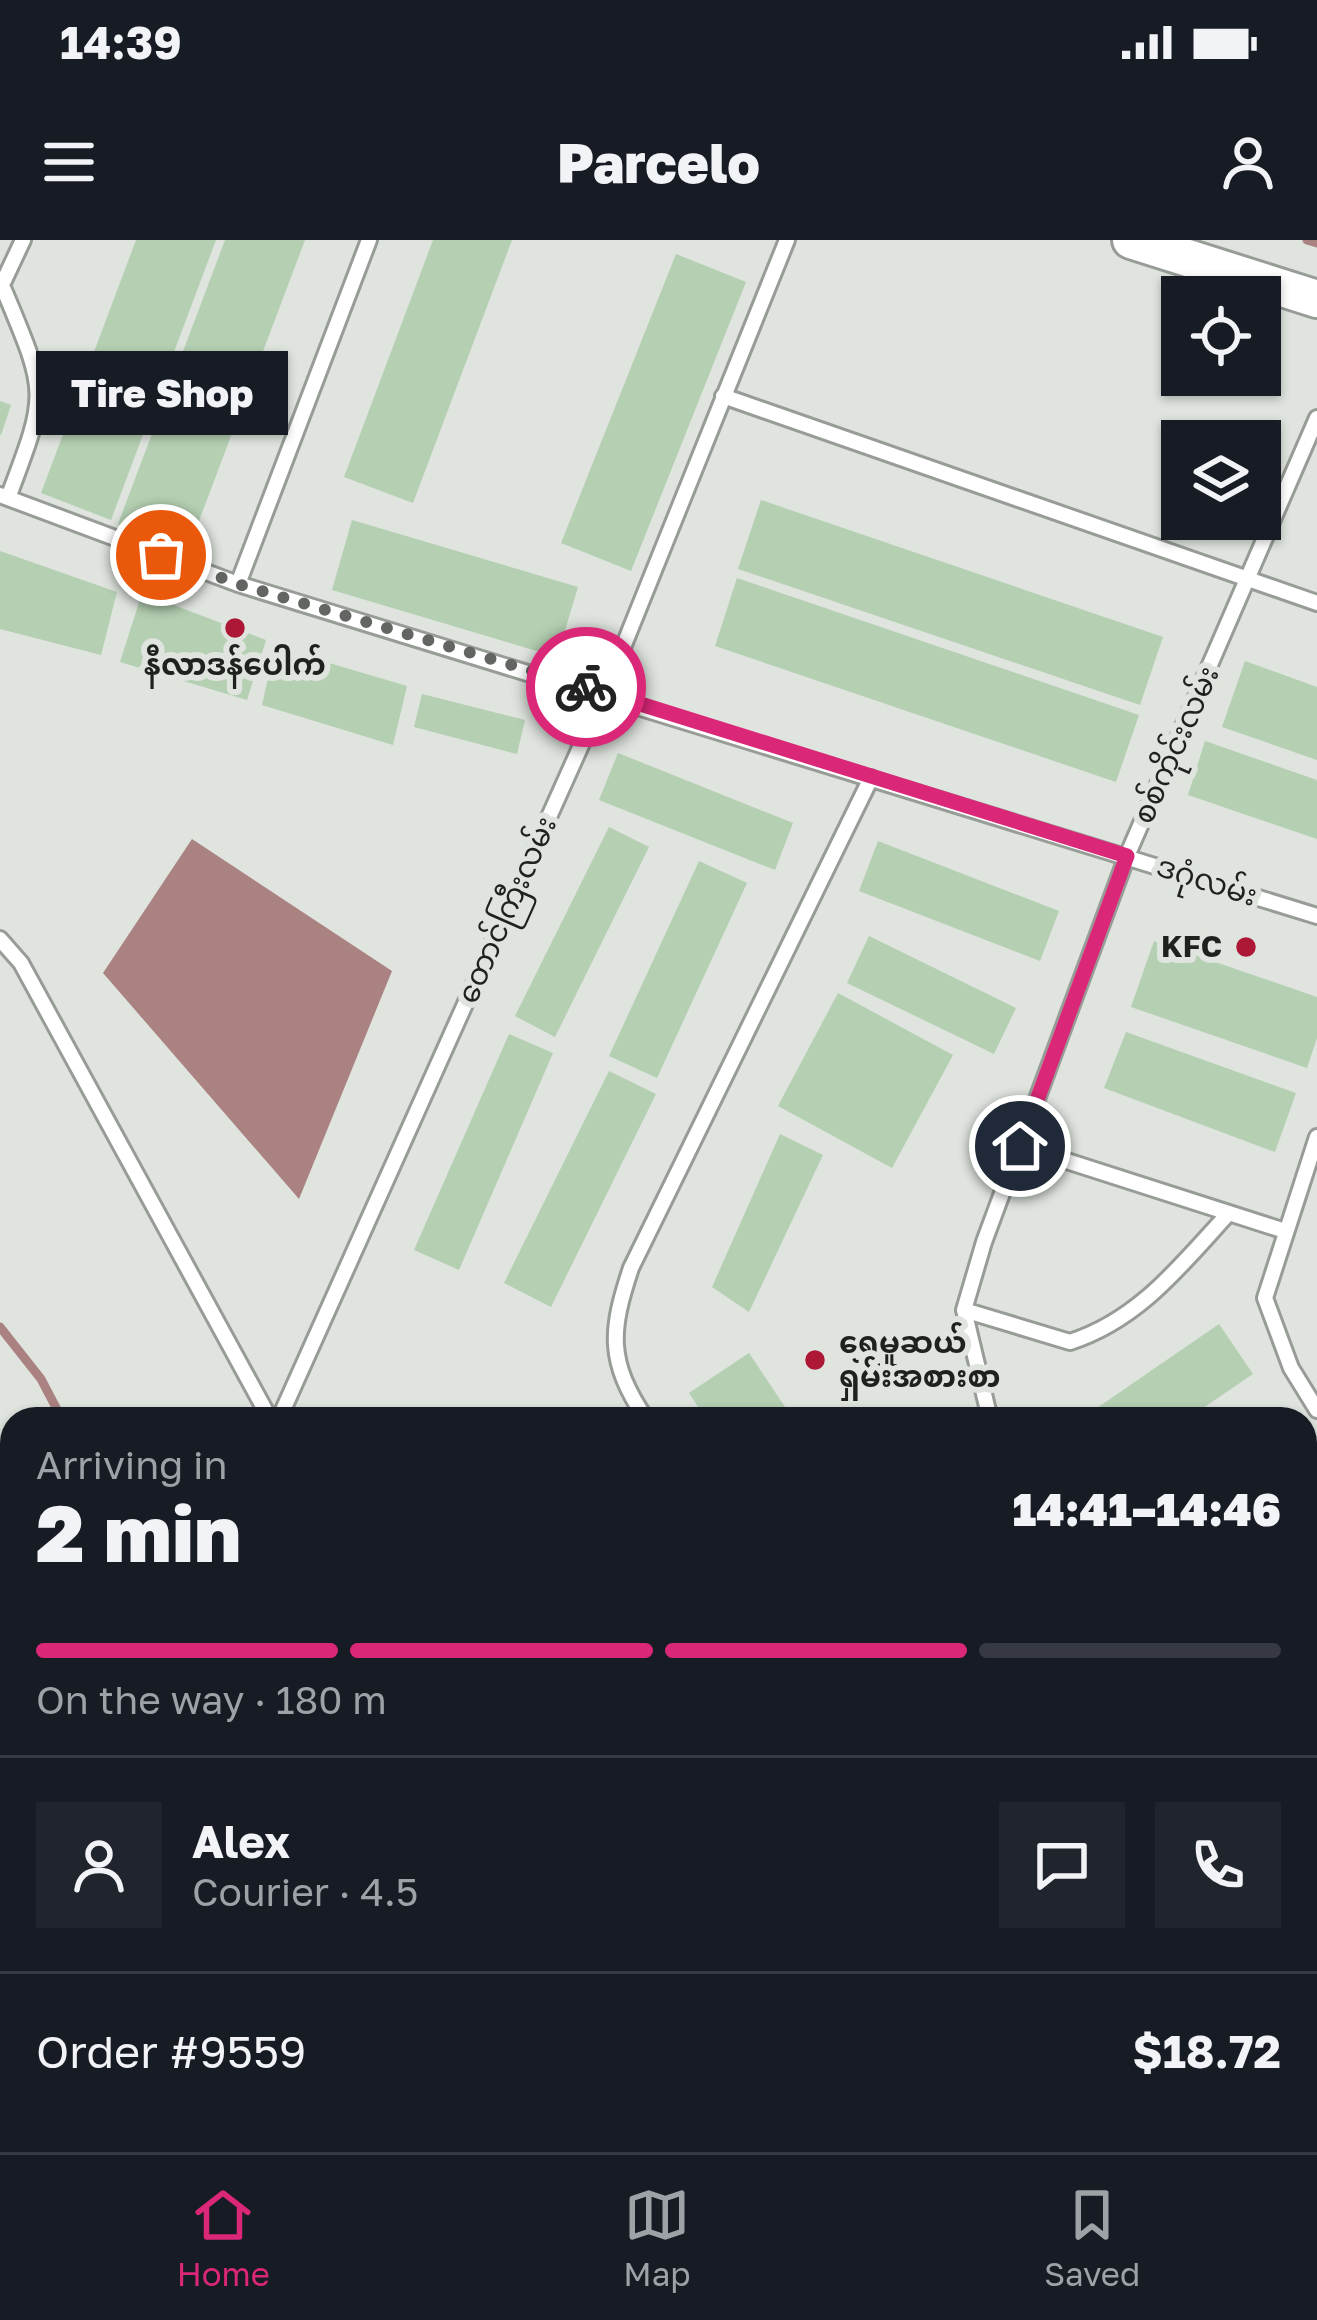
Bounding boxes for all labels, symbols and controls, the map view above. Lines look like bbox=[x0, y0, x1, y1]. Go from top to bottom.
text: 14:39 bbox=[60, 15, 182, 69]
icon: menu bbox=[36, 129, 102, 195]
icon: person bbox=[1215, 129, 1281, 195]
text: Parcelo bbox=[557, 130, 760, 195]
map controls bbox=[1161, 276, 1281, 540]
button: locate bbox=[1161, 276, 1281, 396]
callout: Tire Shop bbox=[35, 351, 287, 435]
text: Tire Shop bbox=[71, 369, 253, 416]
button: layers bbox=[1161, 420, 1281, 540]
pin bbox=[110, 504, 212, 606]
icon: bag bbox=[128, 522, 194, 588]
marker: နီလာဒန်ပေါက် bbox=[222, 615, 248, 641]
courier bbox=[526, 627, 646, 747]
place label: နီလာဒန်ပေါက် bbox=[144, 644, 326, 689]
icon: bike bbox=[553, 654, 619, 720]
street label: စစ်ကိုင်းလမ်း bbox=[1122, 659, 1233, 832]
street label: တောင်ကြီးလမ်း bbox=[446, 809, 571, 1012]
street label: ဒဂုံလမ်း bbox=[1150, 844, 1263, 921]
place label: KFC bbox=[1161, 928, 1222, 964]
marker: KFC bbox=[1233, 934, 1259, 960]
pin bbox=[969, 1095, 1071, 1197]
icon: home bbox=[987, 1113, 1053, 1179]
place label: ရွှေမူဆယ် ရှမ်းအစားစာ bbox=[839, 1322, 1001, 1401]
marker: ရွှေမူဆယ် ရှမ်းအစားစာ bbox=[802, 1347, 828, 1373]
text: Arriving in bbox=[36, 1441, 227, 1488]
text: 14:41–14:46 bbox=[1012, 1482, 1281, 1536]
text: 2 min bbox=[36, 1486, 241, 1579]
text: On the way · 180 m bbox=[36, 1676, 387, 1723]
button: person bbox=[36, 1802, 162, 1928]
button: chat bbox=[999, 1802, 1125, 1928]
button: phone bbox=[1155, 1802, 1281, 1928]
text: Alex bbox=[192, 1814, 290, 1868]
text: Courier · 4.5 bbox=[192, 1868, 418, 1915]
text: Order #9559 bbox=[36, 2024, 306, 2078]
text: $18.72 bbox=[1132, 2024, 1281, 2078]
tab: Home bbox=[177, 2182, 270, 2293]
tab: Map bbox=[623, 2182, 691, 2293]
tab: Saved bbox=[1044, 2182, 1140, 2293]

